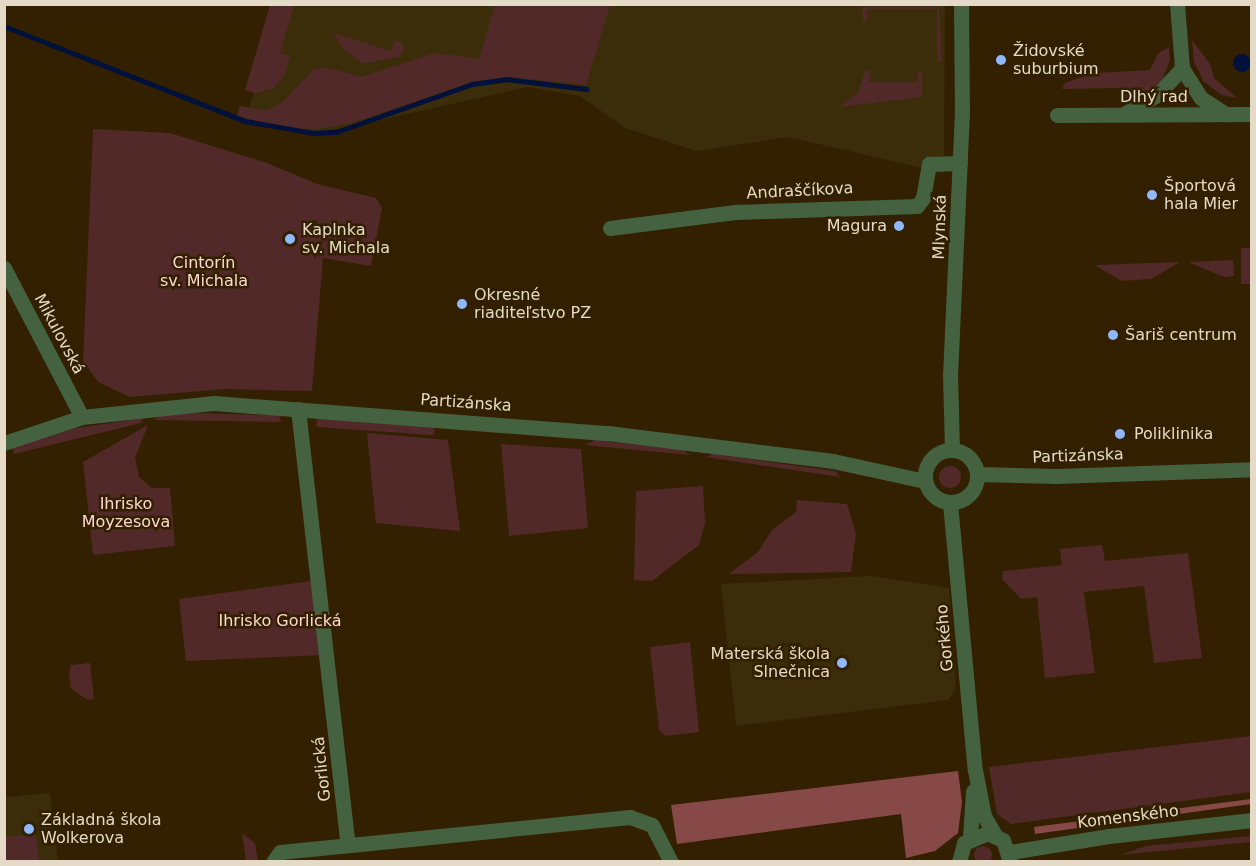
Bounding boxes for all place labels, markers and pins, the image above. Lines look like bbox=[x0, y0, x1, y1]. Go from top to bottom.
place label: Židovské suburbium bbox=[1013, 41, 1099, 79]
marker: Židovské suburbium bbox=[994, 53, 1008, 67]
place label: Športová hala Mier bbox=[1164, 176, 1238, 214]
marker: Športová hala Mier bbox=[1145, 188, 1159, 202]
place label: Magura bbox=[827, 216, 887, 236]
marker: Magura bbox=[892, 219, 906, 233]
place label: Kaplnka sv. Michala bbox=[302, 220, 390, 258]
marker: Kaplnka sv. Michala bbox=[283, 232, 297, 246]
place label: Okresné riaditeľstvo PZ bbox=[474, 285, 591, 323]
marker: Okresné riaditeľstvo PZ bbox=[455, 297, 469, 311]
place label: Šariš centrum bbox=[1125, 325, 1237, 345]
marker: Šariš centrum bbox=[1106, 328, 1120, 342]
place label: Poliklinika bbox=[1134, 424, 1213, 444]
marker: Poliklinika bbox=[1111, 425, 1129, 443]
place label: Materská škola Slnečnica bbox=[710, 644, 830, 682]
marker: Materská škola Slnečnica bbox=[835, 656, 849, 670]
place label: Základná škola Wolkerova bbox=[41, 810, 162, 848]
marker: Základná škola Wolkerova bbox=[22, 822, 36, 836]

